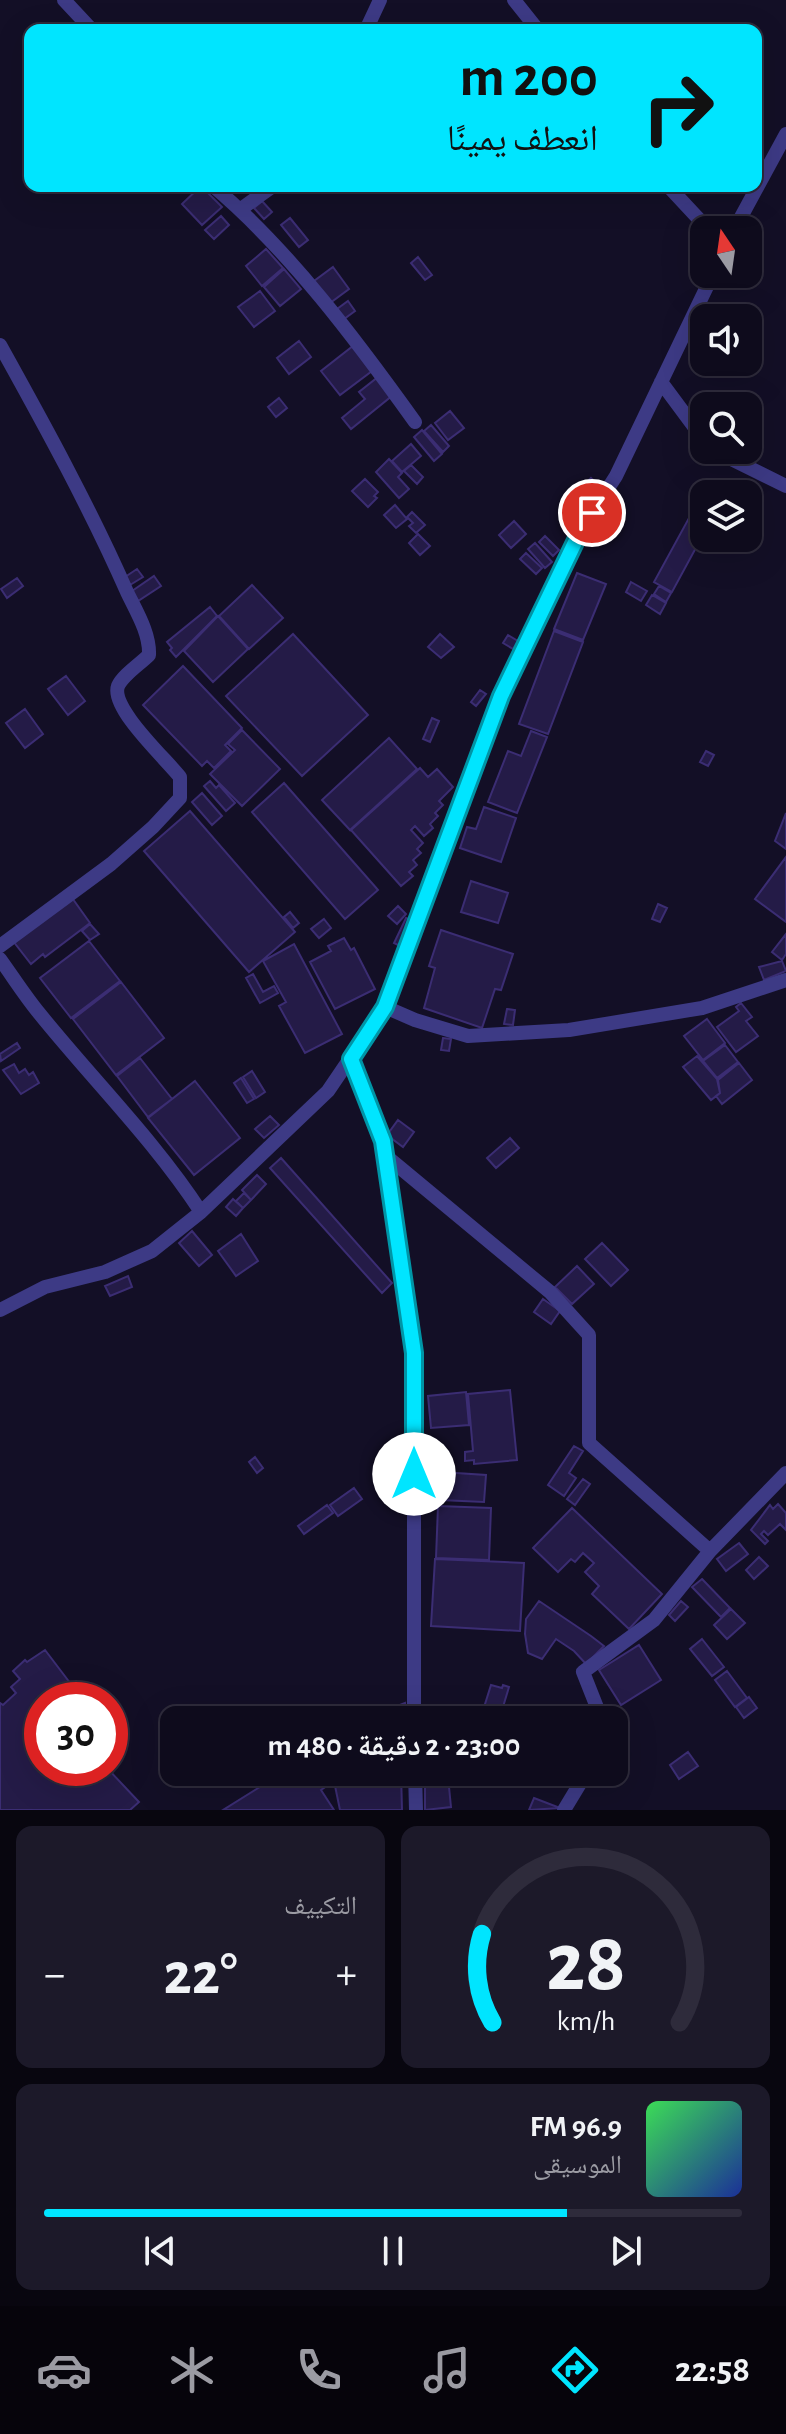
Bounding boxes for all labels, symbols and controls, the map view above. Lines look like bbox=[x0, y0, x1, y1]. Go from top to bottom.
text: 200 m bbox=[460, 50, 598, 106]
icon: right bbox=[626, 56, 730, 160]
text: انعطف يمينًا bbox=[447, 121, 598, 157]
north arrow bbox=[690, 216, 762, 288]
map controls bbox=[690, 216, 762, 552]
button: sound bbox=[690, 304, 762, 376]
button: search bbox=[690, 392, 762, 464]
pin bbox=[558, 479, 626, 547]
button: layers bbox=[690, 480, 762, 552]
icon: arrive bbox=[570, 491, 614, 535]
position arrow bbox=[372, 1432, 456, 1516]
speed limit sign: 30 bbox=[24, 1682, 128, 1786]
text: 23:00 · 2 دقيقة · 480 m bbox=[267, 1731, 521, 1761]
text: التكييف bbox=[284, 1893, 357, 1919]
text: 28 bbox=[545, 1922, 626, 2006]
text: 22° bbox=[163, 1945, 238, 2005]
text: − bbox=[44, 1953, 65, 1997]
text: + bbox=[336, 1953, 357, 1997]
text: km/h bbox=[556, 2007, 615, 2036]
text: 96.9 FM bbox=[530, 2112, 622, 2142]
text: الموسيقى bbox=[533, 2152, 622, 2178]
icon: previous bbox=[138, 2229, 182, 2273]
icon: pause bbox=[371, 2229, 415, 2273]
icon: next bbox=[604, 2229, 648, 2273]
icon: car bbox=[36, 2342, 92, 2398]
icon: climate bbox=[164, 2342, 220, 2398]
icon: phone bbox=[291, 2342, 347, 2398]
icon: music bbox=[419, 2342, 475, 2398]
icon: directions bbox=[547, 2342, 603, 2398]
text: 22:58 bbox=[675, 2352, 750, 2388]

